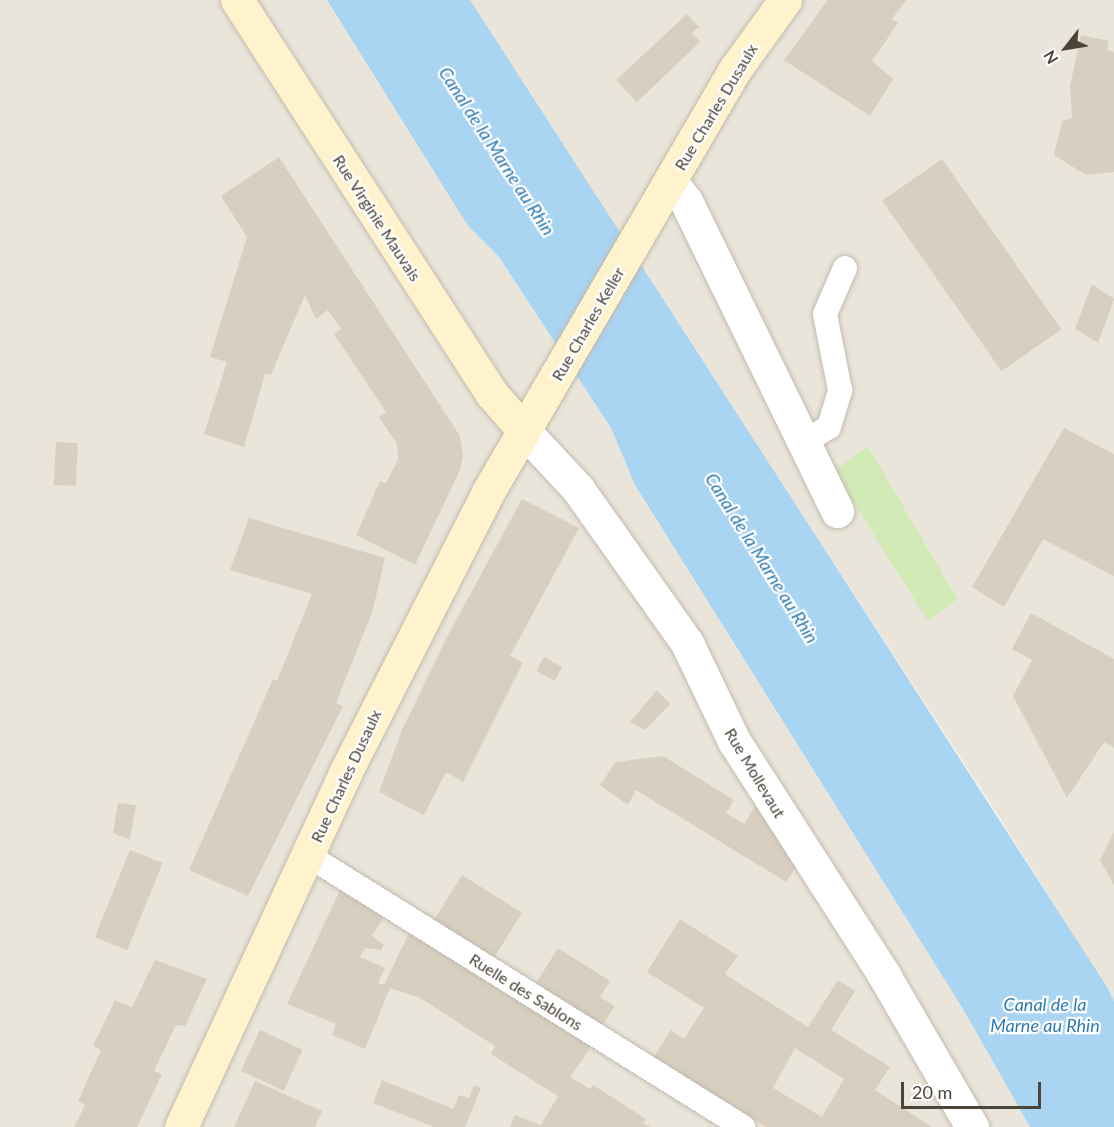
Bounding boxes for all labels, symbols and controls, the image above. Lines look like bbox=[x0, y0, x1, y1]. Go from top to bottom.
north arrow bbox=[1036, 18, 1096, 78]
street label: Rue Charles Dusaulx bbox=[671, 40, 761, 174]
text: N bbox=[1039, 47, 1061, 68]
water label: Canal de la Marne au Rhin bbox=[434, 63, 560, 239]
street label: Rue Virginie Mauvais bbox=[329, 151, 425, 285]
street label: Rue Charles Keller bbox=[548, 264, 628, 384]
water label: Canal de la Marne au Rhin bbox=[701, 469, 823, 647]
street label: Rue Charles Dusaulx bbox=[307, 707, 385, 845]
street label: Rue Mollevaut bbox=[721, 725, 789, 821]
street label: Ruelle des Sablons bbox=[466, 949, 586, 1035]
water label: Canal de la Marne au Rhin bbox=[990, 994, 1100, 1036]
scale bar bbox=[904, 1070, 1044, 1108]
text: 20 m bbox=[912, 1081, 952, 1103]

